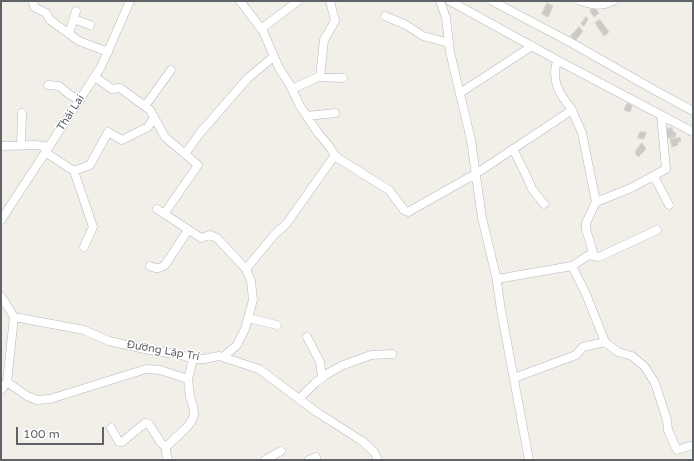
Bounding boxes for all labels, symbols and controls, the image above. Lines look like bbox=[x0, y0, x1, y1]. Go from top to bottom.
street label: Thái Lai bbox=[54, 92, 88, 134]
street label: Đường Lập Trí bbox=[126, 338, 200, 364]
scale bar bbox=[18, 419, 106, 445]
text: 100 m bbox=[23, 427, 60, 441]

